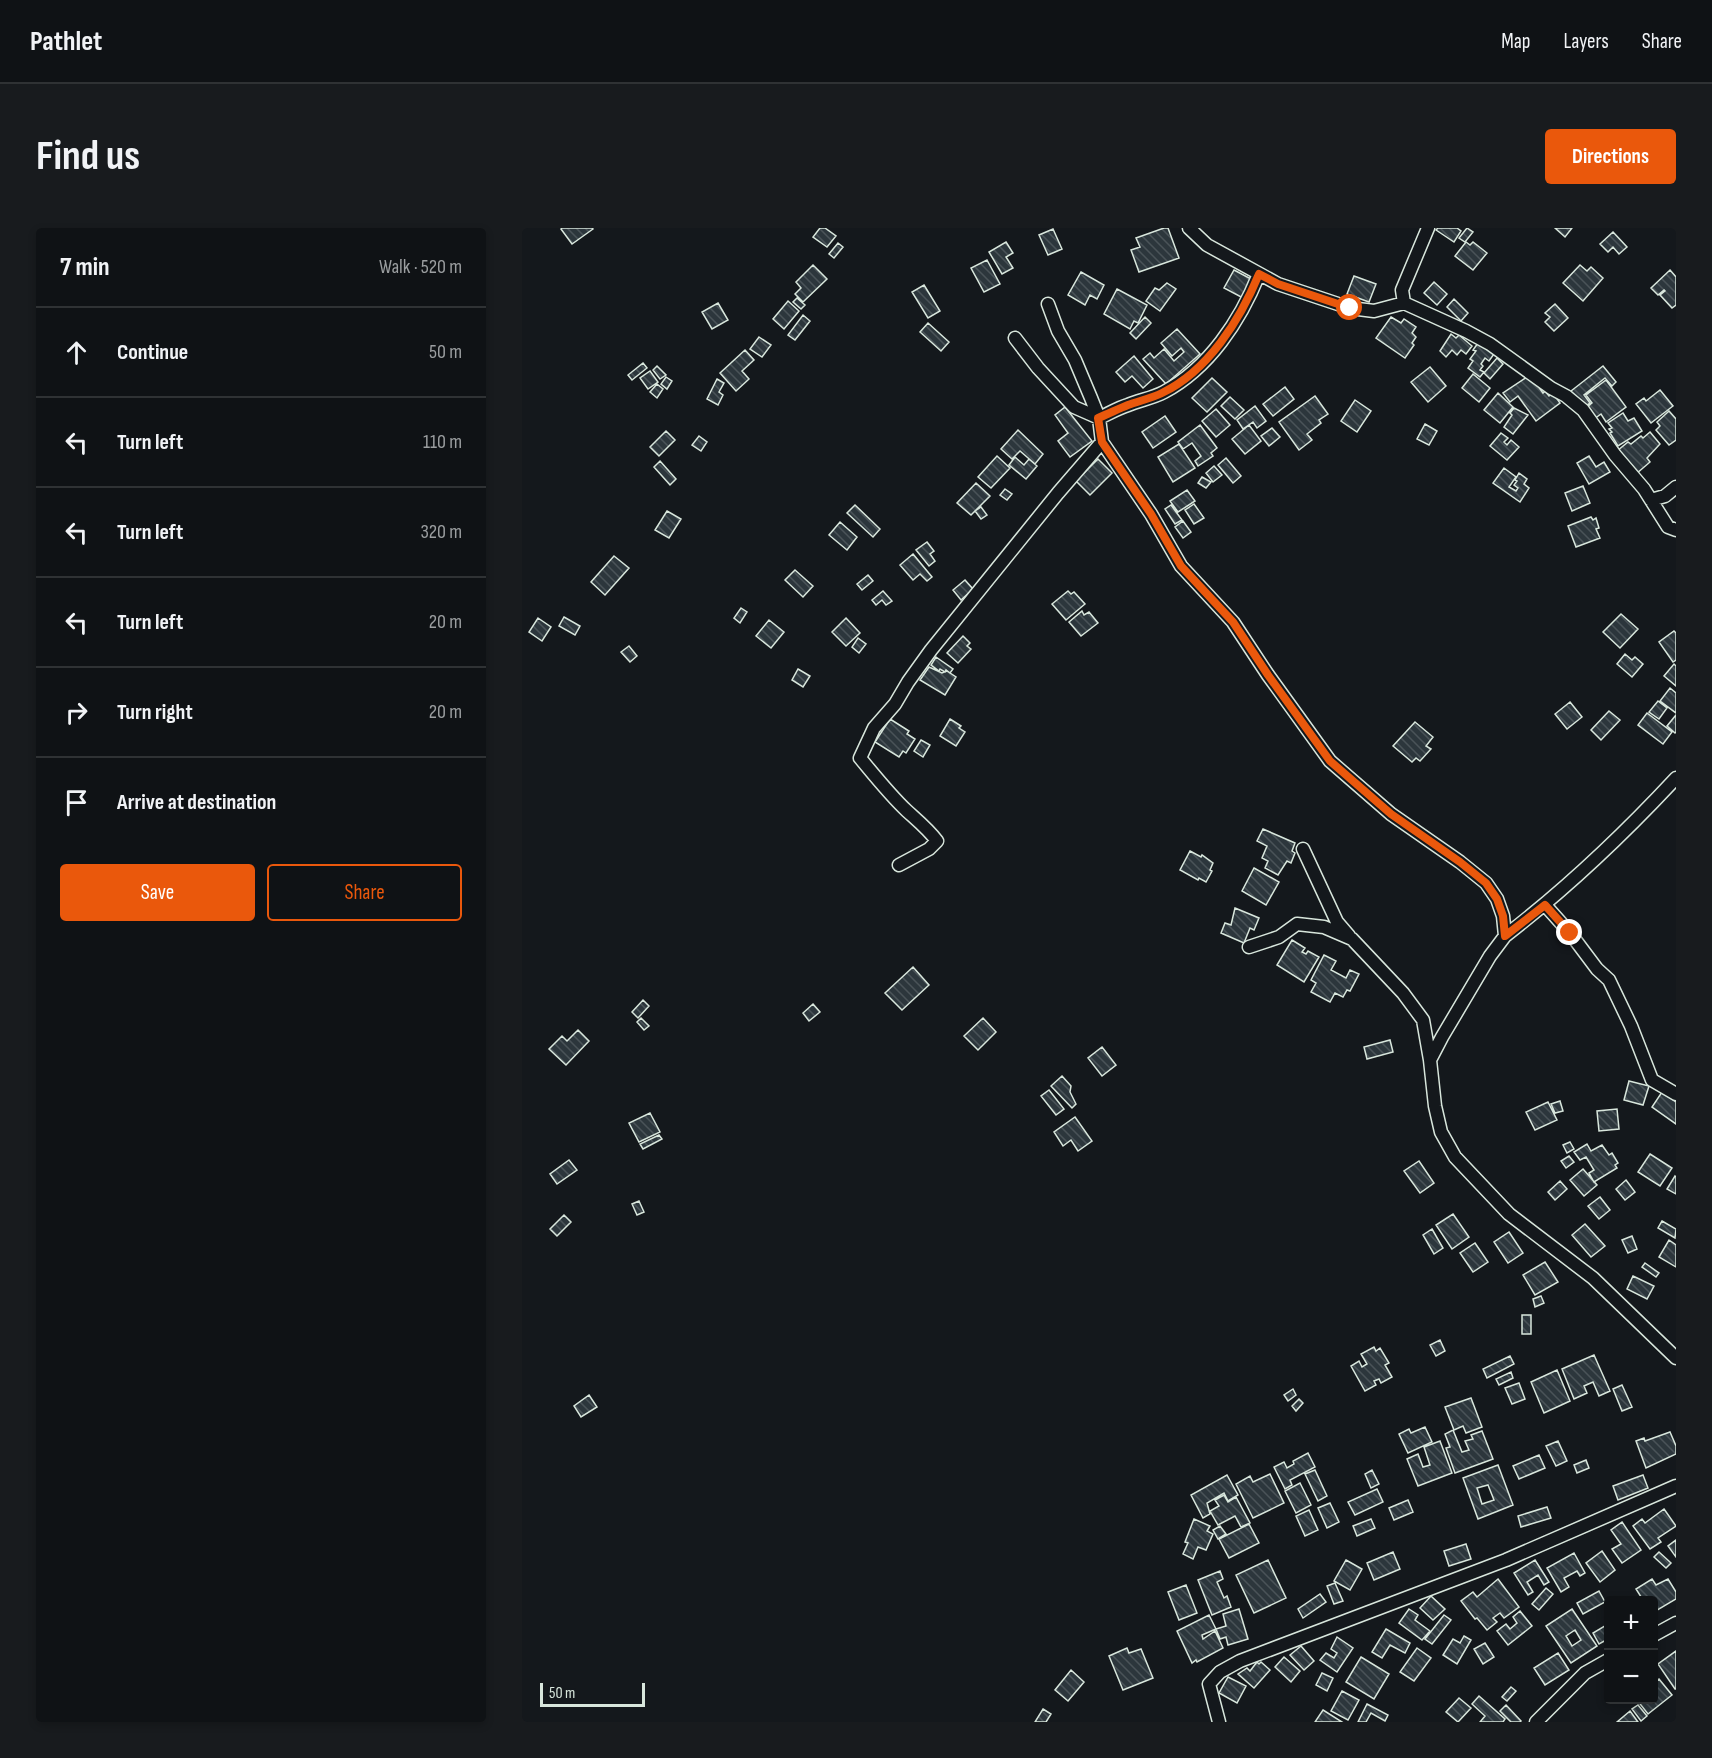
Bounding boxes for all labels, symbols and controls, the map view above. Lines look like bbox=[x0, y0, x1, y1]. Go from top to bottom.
text: Pathlet bbox=[30, 25, 102, 58]
text: Map bbox=[1501, 29, 1530, 54]
text: Layers bbox=[1563, 29, 1609, 54]
text: Share bbox=[1642, 29, 1682, 54]
button: Directions bbox=[1545, 129, 1676, 184]
text: Find us bbox=[36, 131, 140, 182]
text: 7 min bbox=[60, 252, 109, 283]
text: Walk · 520 m bbox=[379, 255, 462, 279]
route start bbox=[1336, 294, 1362, 320]
icon: ahead bbox=[60, 336, 93, 369]
text: Continue bbox=[117, 339, 188, 366]
text: 50 m bbox=[429, 340, 462, 364]
icon: left bbox=[60, 426, 93, 459]
text: Turn left bbox=[117, 429, 183, 456]
text: 110 m bbox=[423, 430, 462, 454]
icon: left bbox=[60, 516, 93, 549]
text: Turn left bbox=[117, 519, 183, 546]
text: 320 m bbox=[420, 520, 462, 544]
icon: left bbox=[60, 606, 93, 639]
text: Turn left bbox=[117, 609, 183, 636]
text: 20 m bbox=[429, 610, 462, 634]
icon: right bbox=[60, 696, 93, 729]
text: Turn right bbox=[117, 699, 193, 726]
text: 20 m bbox=[429, 700, 462, 724]
icon: arrive bbox=[60, 786, 93, 819]
text: Arrive at destination bbox=[117, 789, 276, 816]
button: Save bbox=[60, 864, 255, 921]
button: Share bbox=[267, 864, 462, 921]
route end bbox=[1556, 919, 1582, 945]
map controls bbox=[1604, 1596, 1658, 1704]
button: + bbox=[1604, 1596, 1658, 1650]
button: − bbox=[1604, 1650, 1658, 1704]
scale bar bbox=[540, 1680, 645, 1708]
text: 50 m bbox=[549, 1684, 575, 1703]

